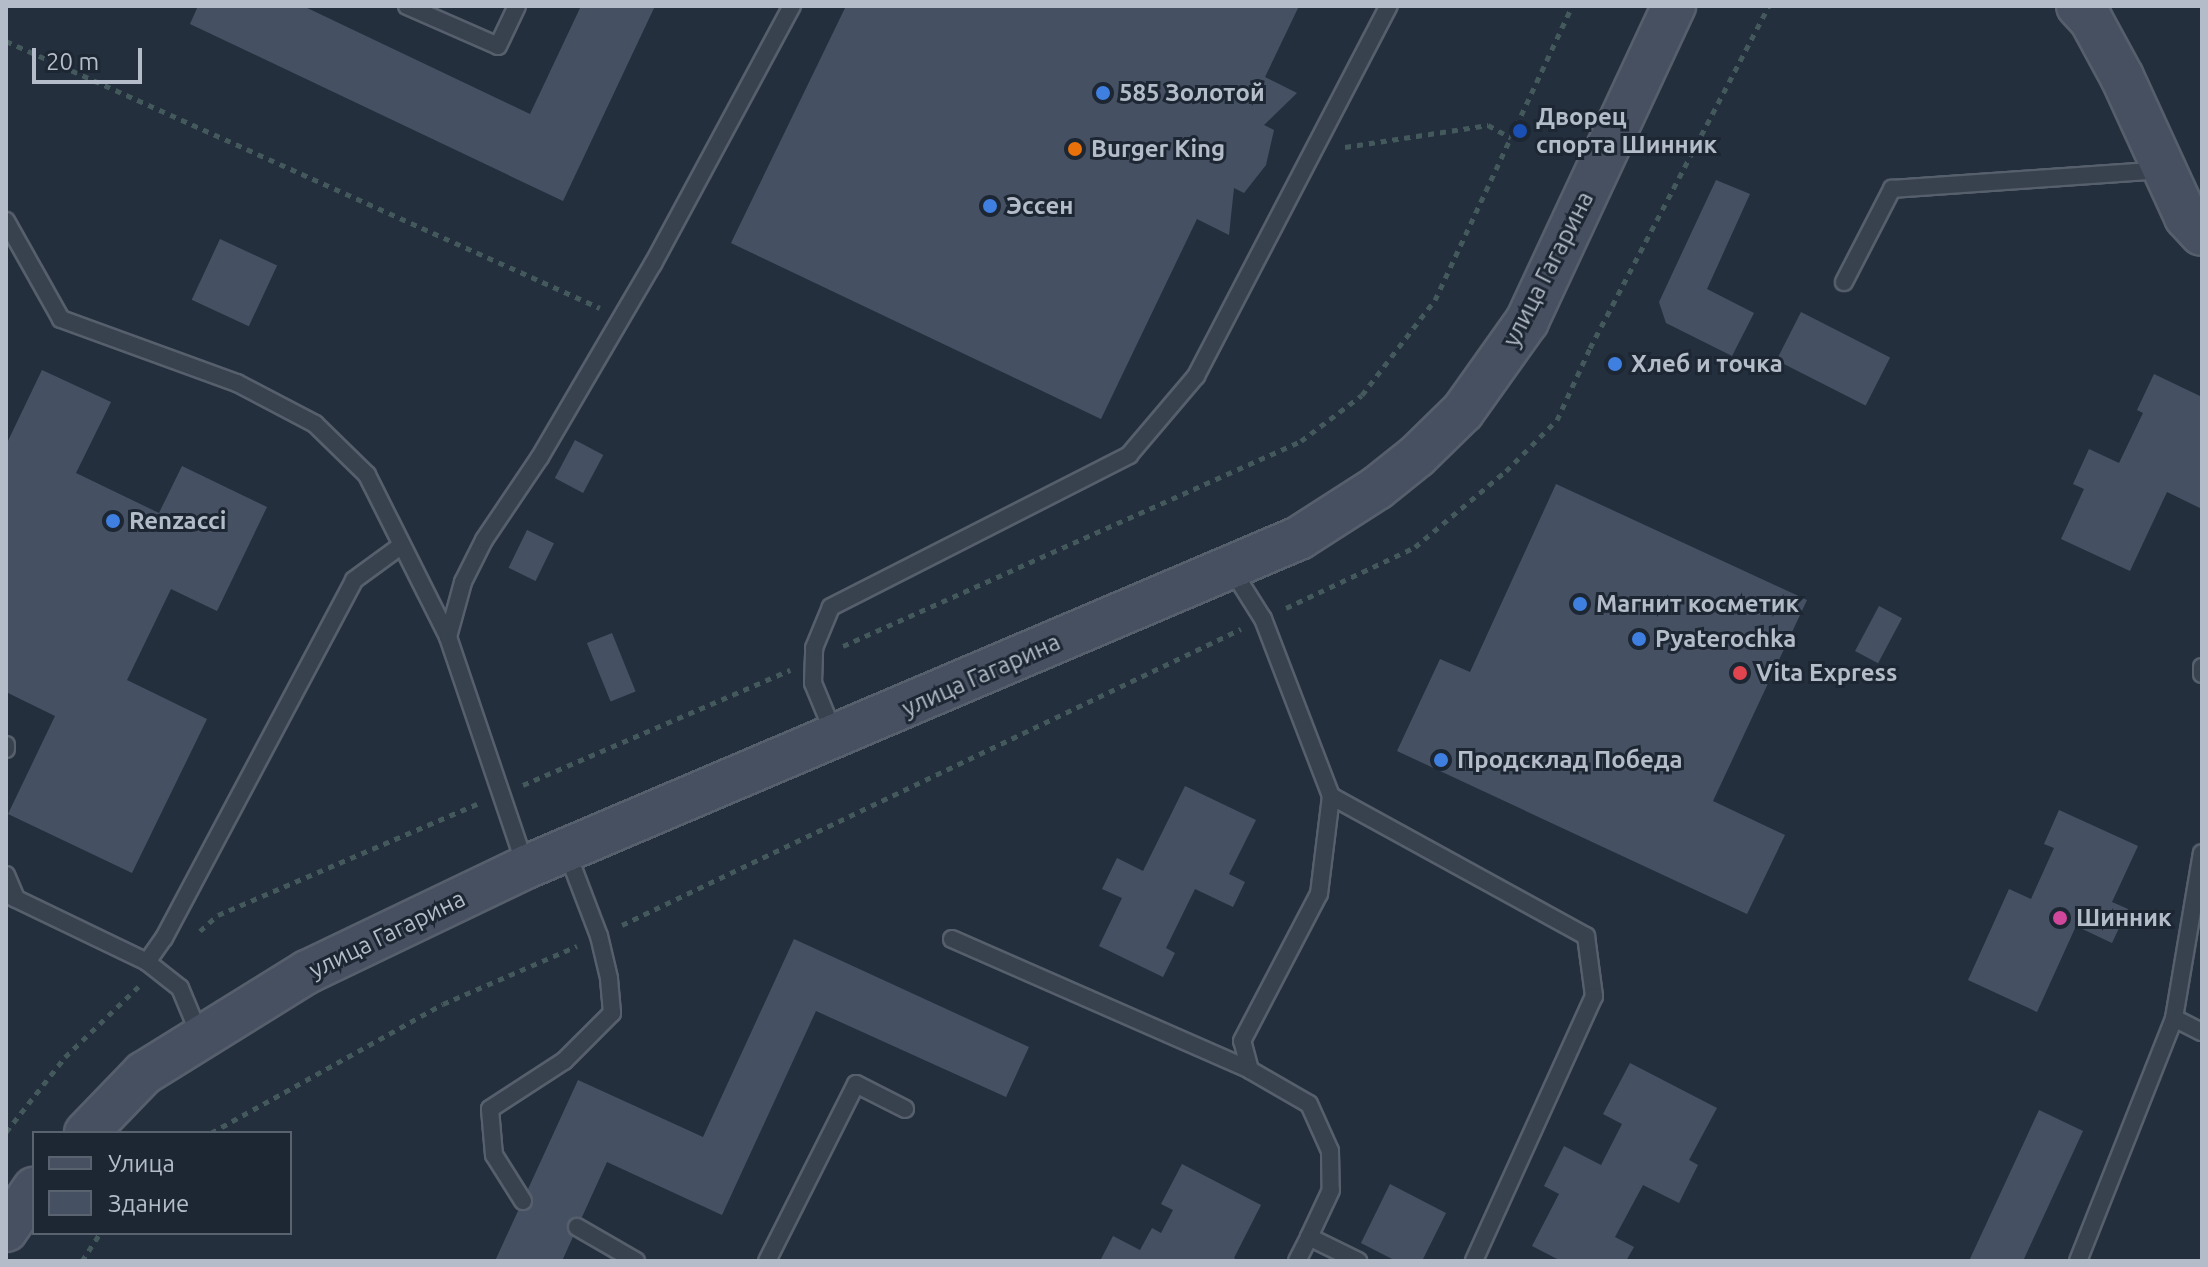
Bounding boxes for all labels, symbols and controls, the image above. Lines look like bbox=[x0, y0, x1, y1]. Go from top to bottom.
scale bar bbox=[36, 32, 146, 82]
text: 20 m bbox=[46, 48, 99, 75]
place label: 585 Золотой bbox=[1119, 79, 1265, 107]
marker: 585 Золотой bbox=[1094, 84, 1112, 102]
place label: Дворец спорта Шинник bbox=[1536, 103, 1717, 159]
marker: Дворец спорта Шинник bbox=[1511, 122, 1529, 140]
place label: Burger King bbox=[1091, 135, 1225, 163]
marker: Burger King bbox=[1066, 140, 1084, 158]
street label: улица Гагарина bbox=[1497, 187, 1599, 351]
place label: Эссен bbox=[1006, 192, 1074, 220]
marker: Эссен bbox=[981, 197, 999, 215]
place label: Хлеб и точка bbox=[1631, 350, 1783, 378]
marker: Хлеб и точка bbox=[1606, 355, 1624, 373]
place label: Renzacci bbox=[129, 507, 226, 535]
marker: Renzacci bbox=[104, 512, 122, 530]
place label: Магнит косметик bbox=[1596, 590, 1799, 618]
marker: Магнит косметик bbox=[1571, 595, 1589, 613]
place label: Pyaterochka bbox=[1655, 625, 1796, 653]
street label: улица Гагарина bbox=[897, 627, 1065, 723]
marker: Pyaterochka bbox=[1630, 630, 1648, 648]
place label: Vita Express bbox=[1756, 659, 1897, 687]
marker: Vita Express bbox=[1731, 664, 1749, 682]
place label: Продсклад Победа bbox=[1457, 746, 1683, 774]
marker: Продсклад Победа bbox=[1432, 751, 1450, 769]
street label: улица Гагарина bbox=[304, 884, 470, 984]
place label: Шинник bbox=[2076, 904, 2172, 932]
marker: Шинник bbox=[2051, 909, 2069, 927]
legend bbox=[32, 1131, 292, 1235]
text: Улица bbox=[108, 1150, 175, 1177]
text: Здание bbox=[108, 1190, 189, 1217]

